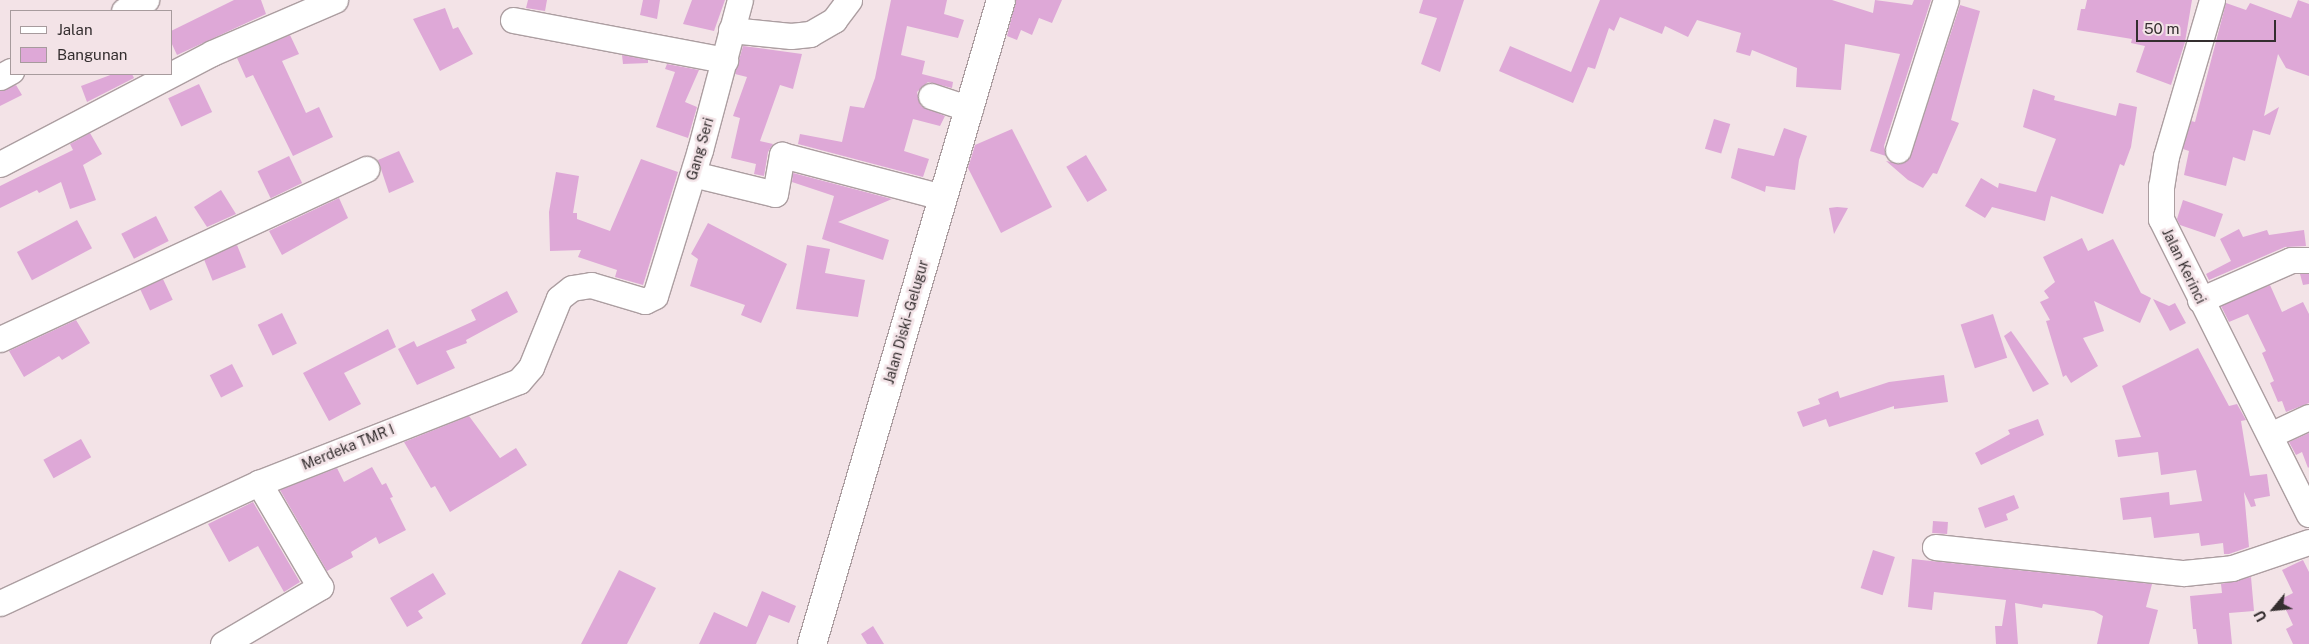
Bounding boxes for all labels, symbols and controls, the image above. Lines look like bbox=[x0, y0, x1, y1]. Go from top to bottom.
legend bbox=[10, 10, 172, 75]
scale bar bbox=[2139, 10, 2279, 42]
text: 50 m bbox=[2144, 20, 2179, 37]
text: Jalan bbox=[57, 21, 93, 38]
text: Bangunan bbox=[57, 46, 128, 63]
street label: Gang Seri bbox=[683, 116, 717, 182]
street label: Jalan Kerinci bbox=[2159, 226, 2209, 306]
street label: Jalan Diski–Gelugur bbox=[880, 258, 932, 386]
street label: Merdeka TMR I bbox=[299, 421, 397, 473]
north arrow bbox=[2249, 584, 2299, 634]
text: U bbox=[2251, 608, 2270, 624]

